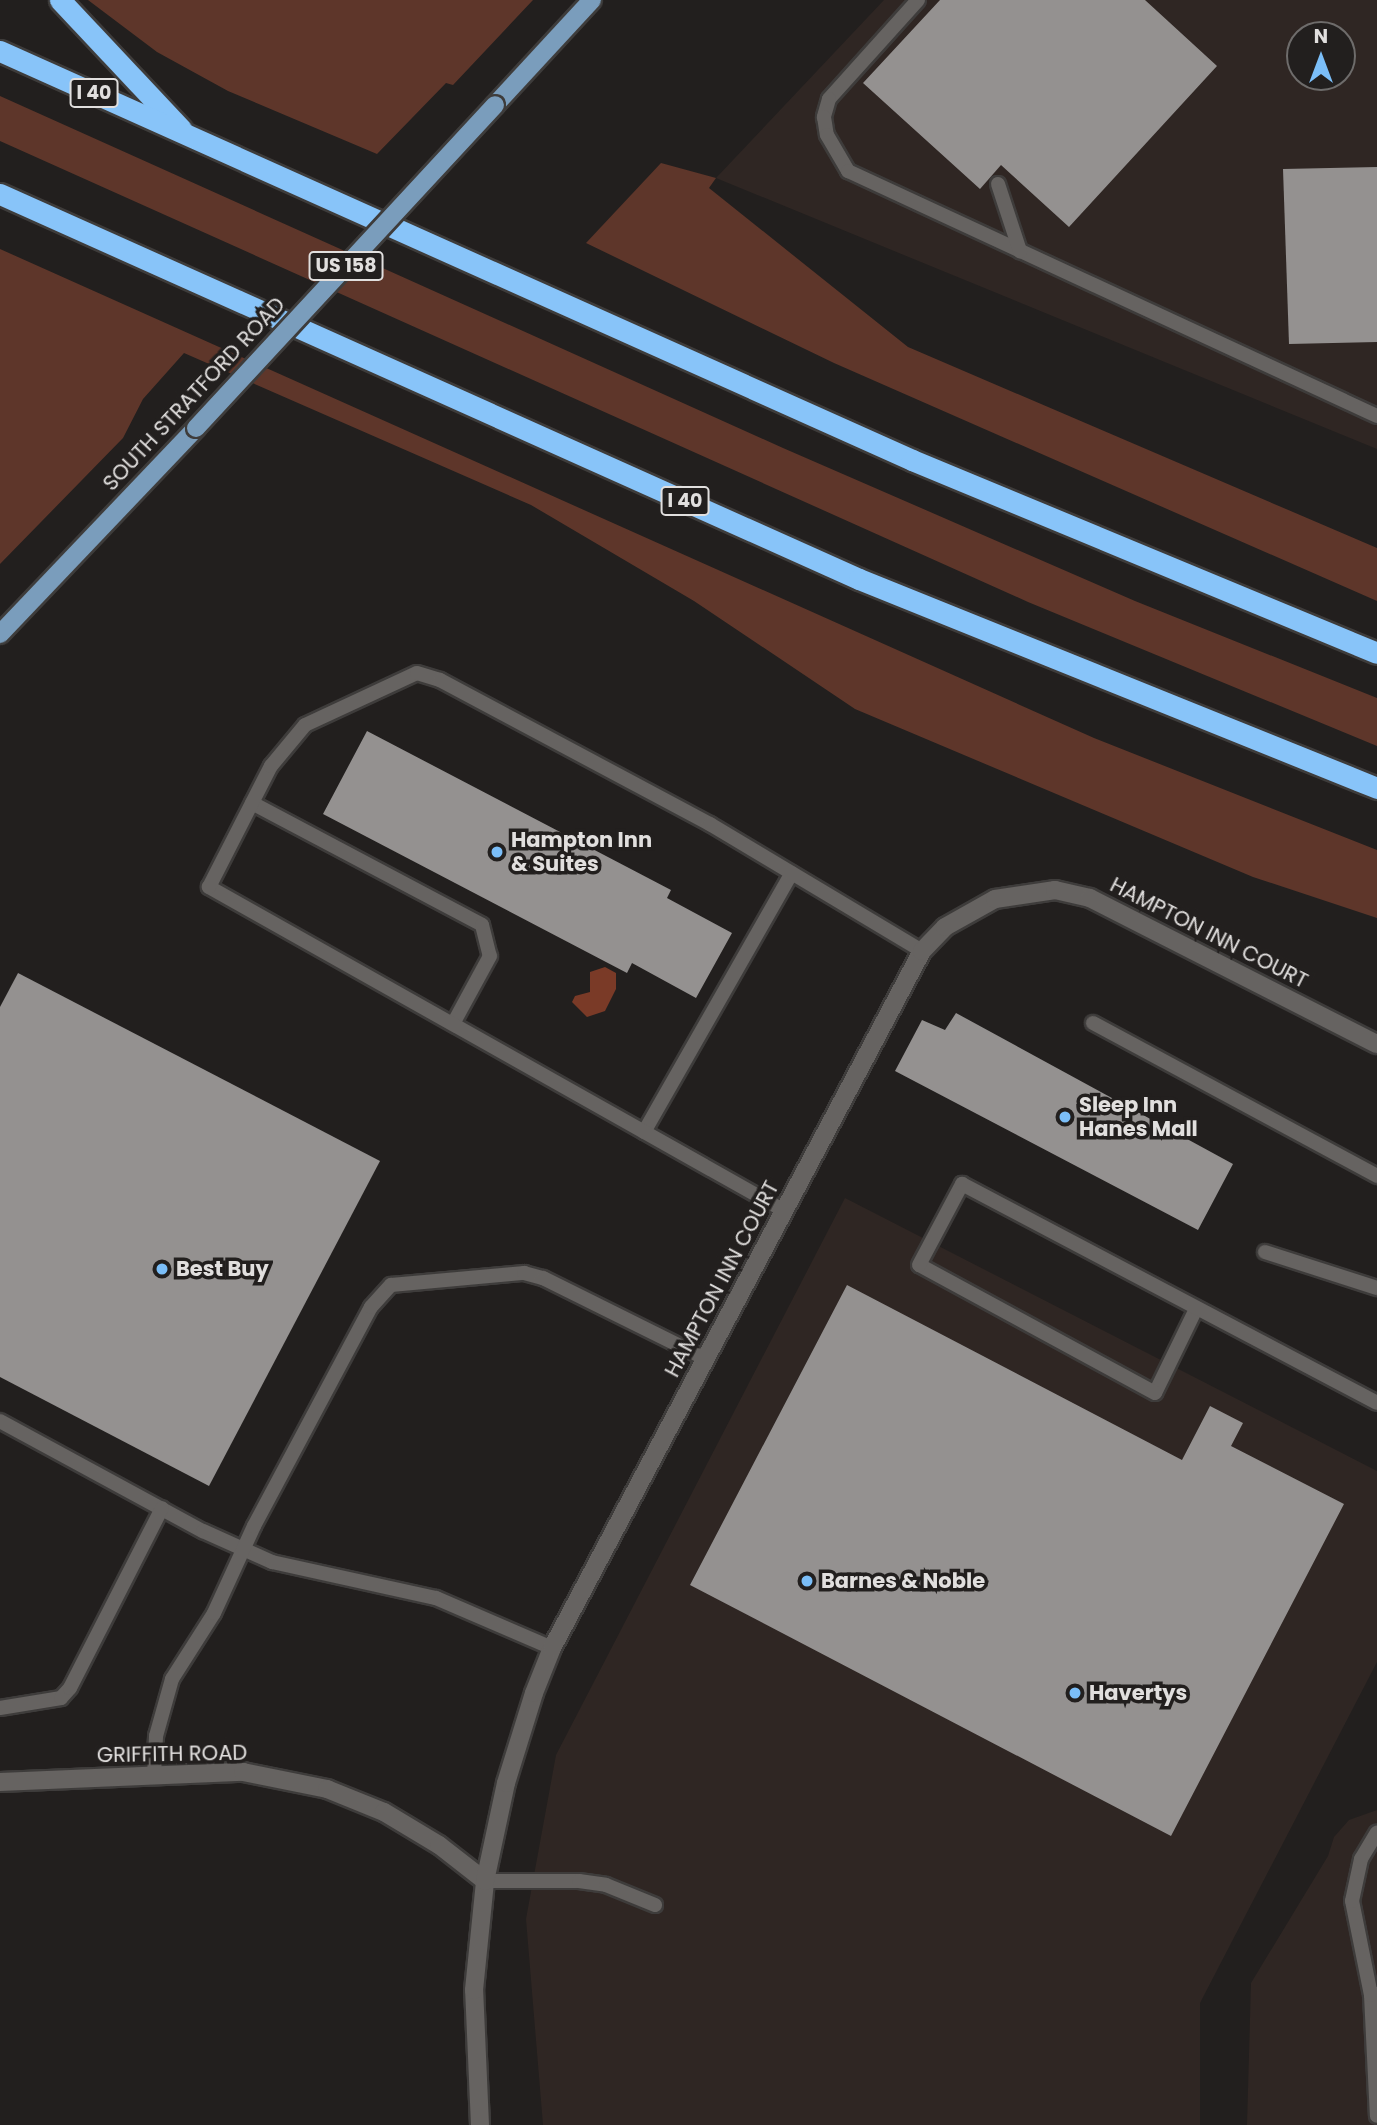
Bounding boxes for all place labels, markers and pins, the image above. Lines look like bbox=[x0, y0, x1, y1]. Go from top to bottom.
place label: Hampton Inn & Suites bbox=[511, 827, 652, 877]
marker: Hampton Inn & Suites bbox=[489, 844, 505, 860]
place label: Sleep Inn Hanes Mall bbox=[1079, 1092, 1198, 1142]
marker: Sleep Inn Hanes Mall bbox=[1057, 1109, 1073, 1125]
place label: Best Buy bbox=[176, 1256, 269, 1282]
marker: Best Buy bbox=[154, 1261, 170, 1277]
place label: Barnes & Noble bbox=[821, 1568, 985, 1594]
marker: Barnes & Noble bbox=[799, 1573, 815, 1589]
place label: Havertys bbox=[1089, 1680, 1187, 1706]
marker: Havertys bbox=[1067, 1685, 1083, 1701]

